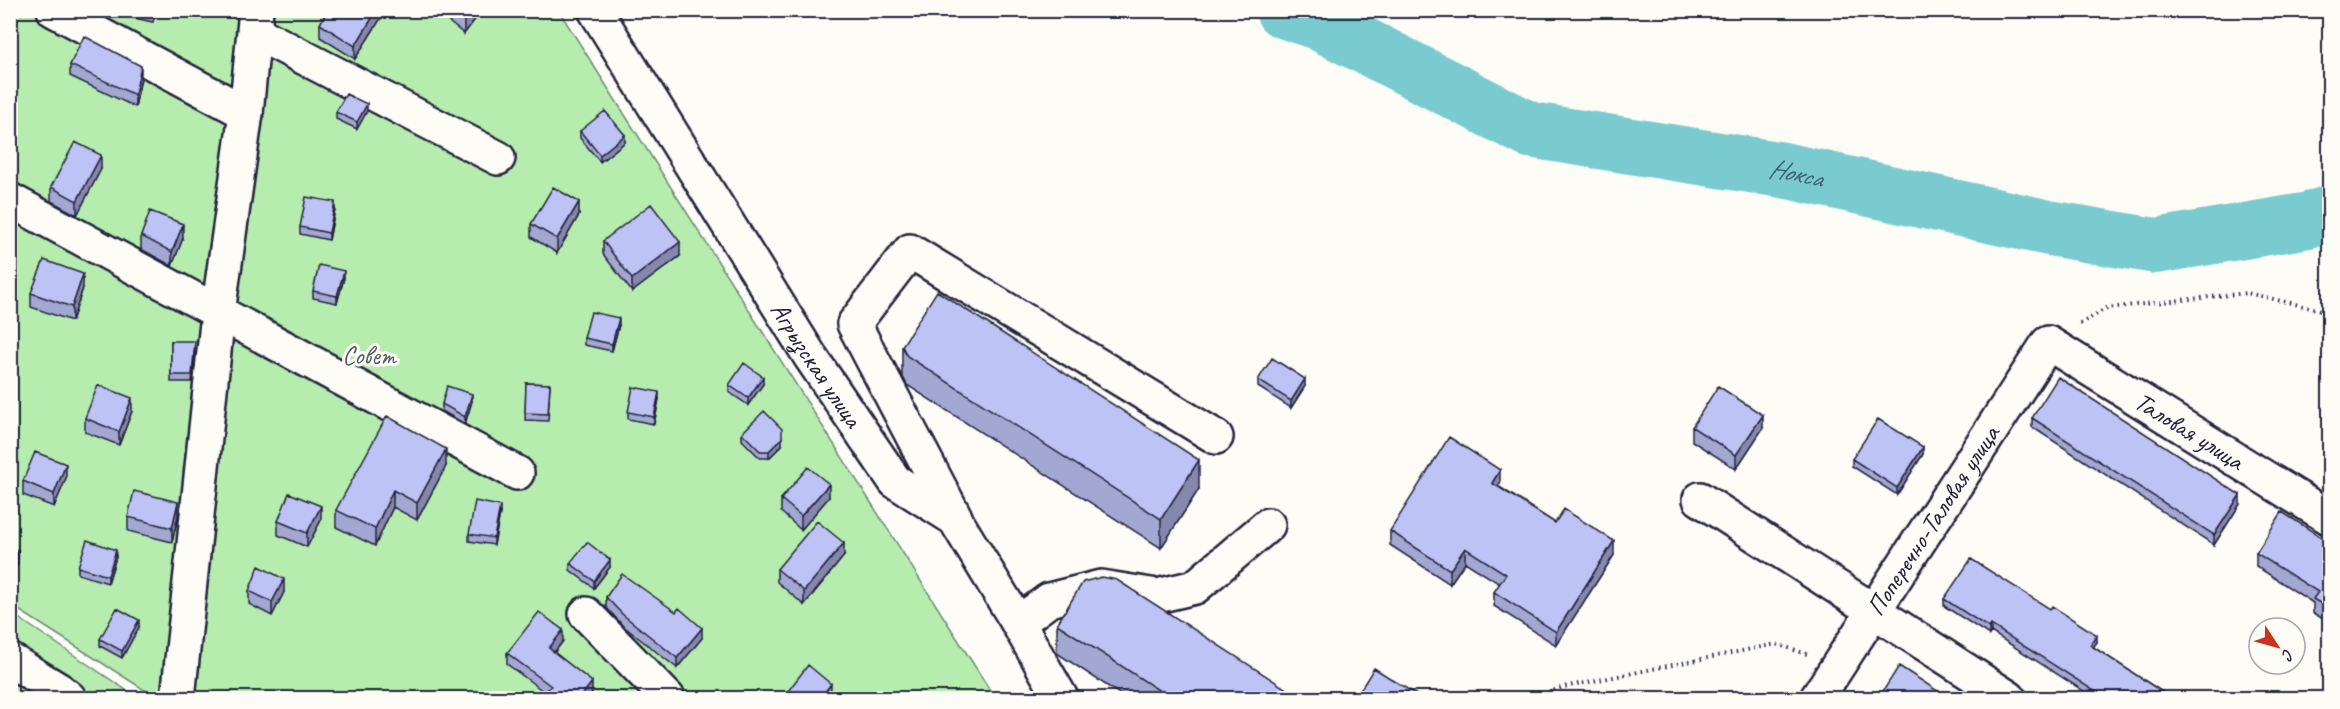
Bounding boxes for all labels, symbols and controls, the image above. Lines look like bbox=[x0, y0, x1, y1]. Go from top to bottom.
water label: Нокса bbox=[1766, 151, 1828, 196]
street label: Агрызская улица bbox=[763, 296, 870, 435]
park label: Совет bbox=[342, 339, 398, 372]
street label: Таловая улица bbox=[2128, 385, 2251, 478]
street label: Поперечно-Таловая улица bbox=[1859, 418, 2008, 622]
north arrow bbox=[2247, 616, 2307, 676]
text: С bbox=[2277, 645, 2299, 665]

